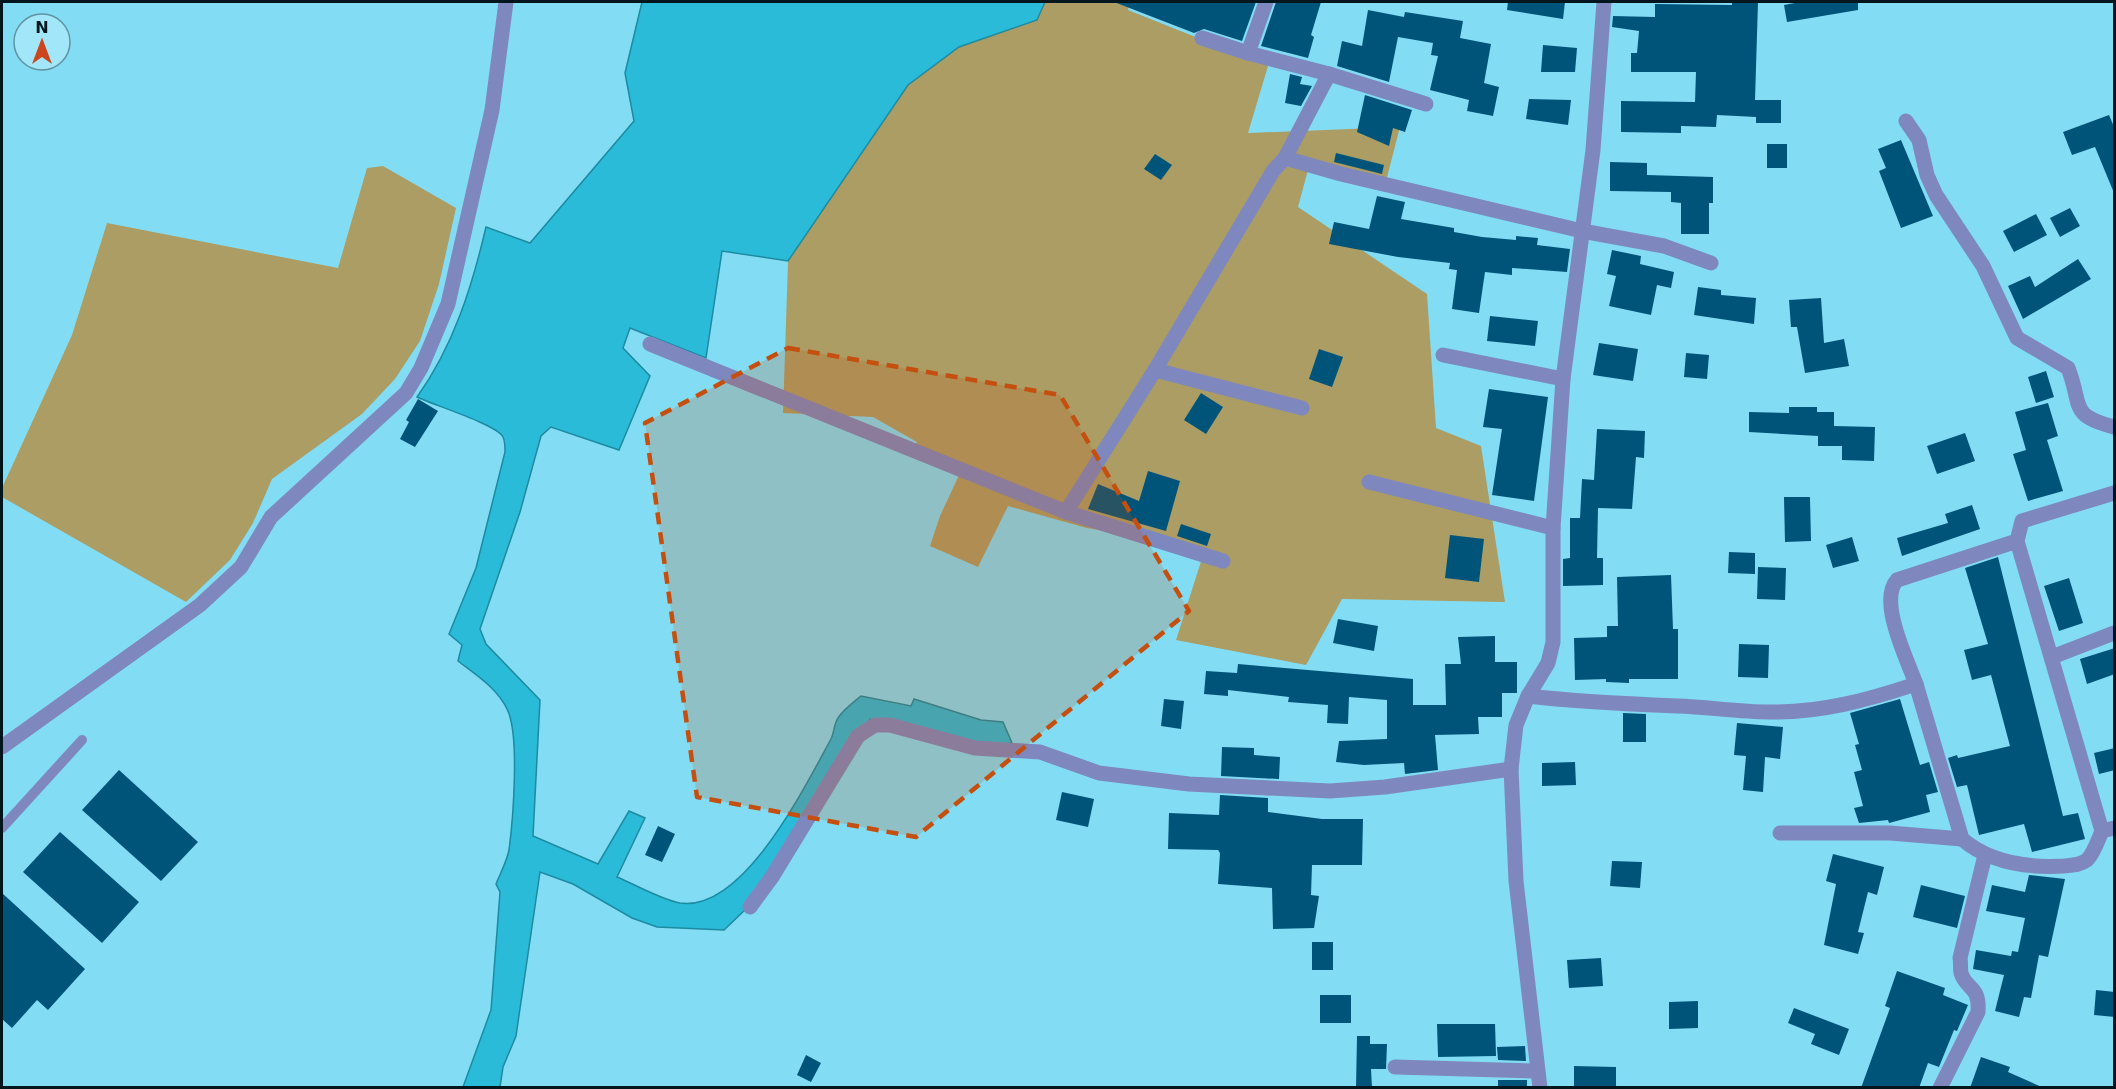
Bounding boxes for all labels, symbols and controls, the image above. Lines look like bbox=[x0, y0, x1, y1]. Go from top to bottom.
north arrow bbox=[12, 12, 72, 72]
text: N bbox=[35, 18, 49, 37]

